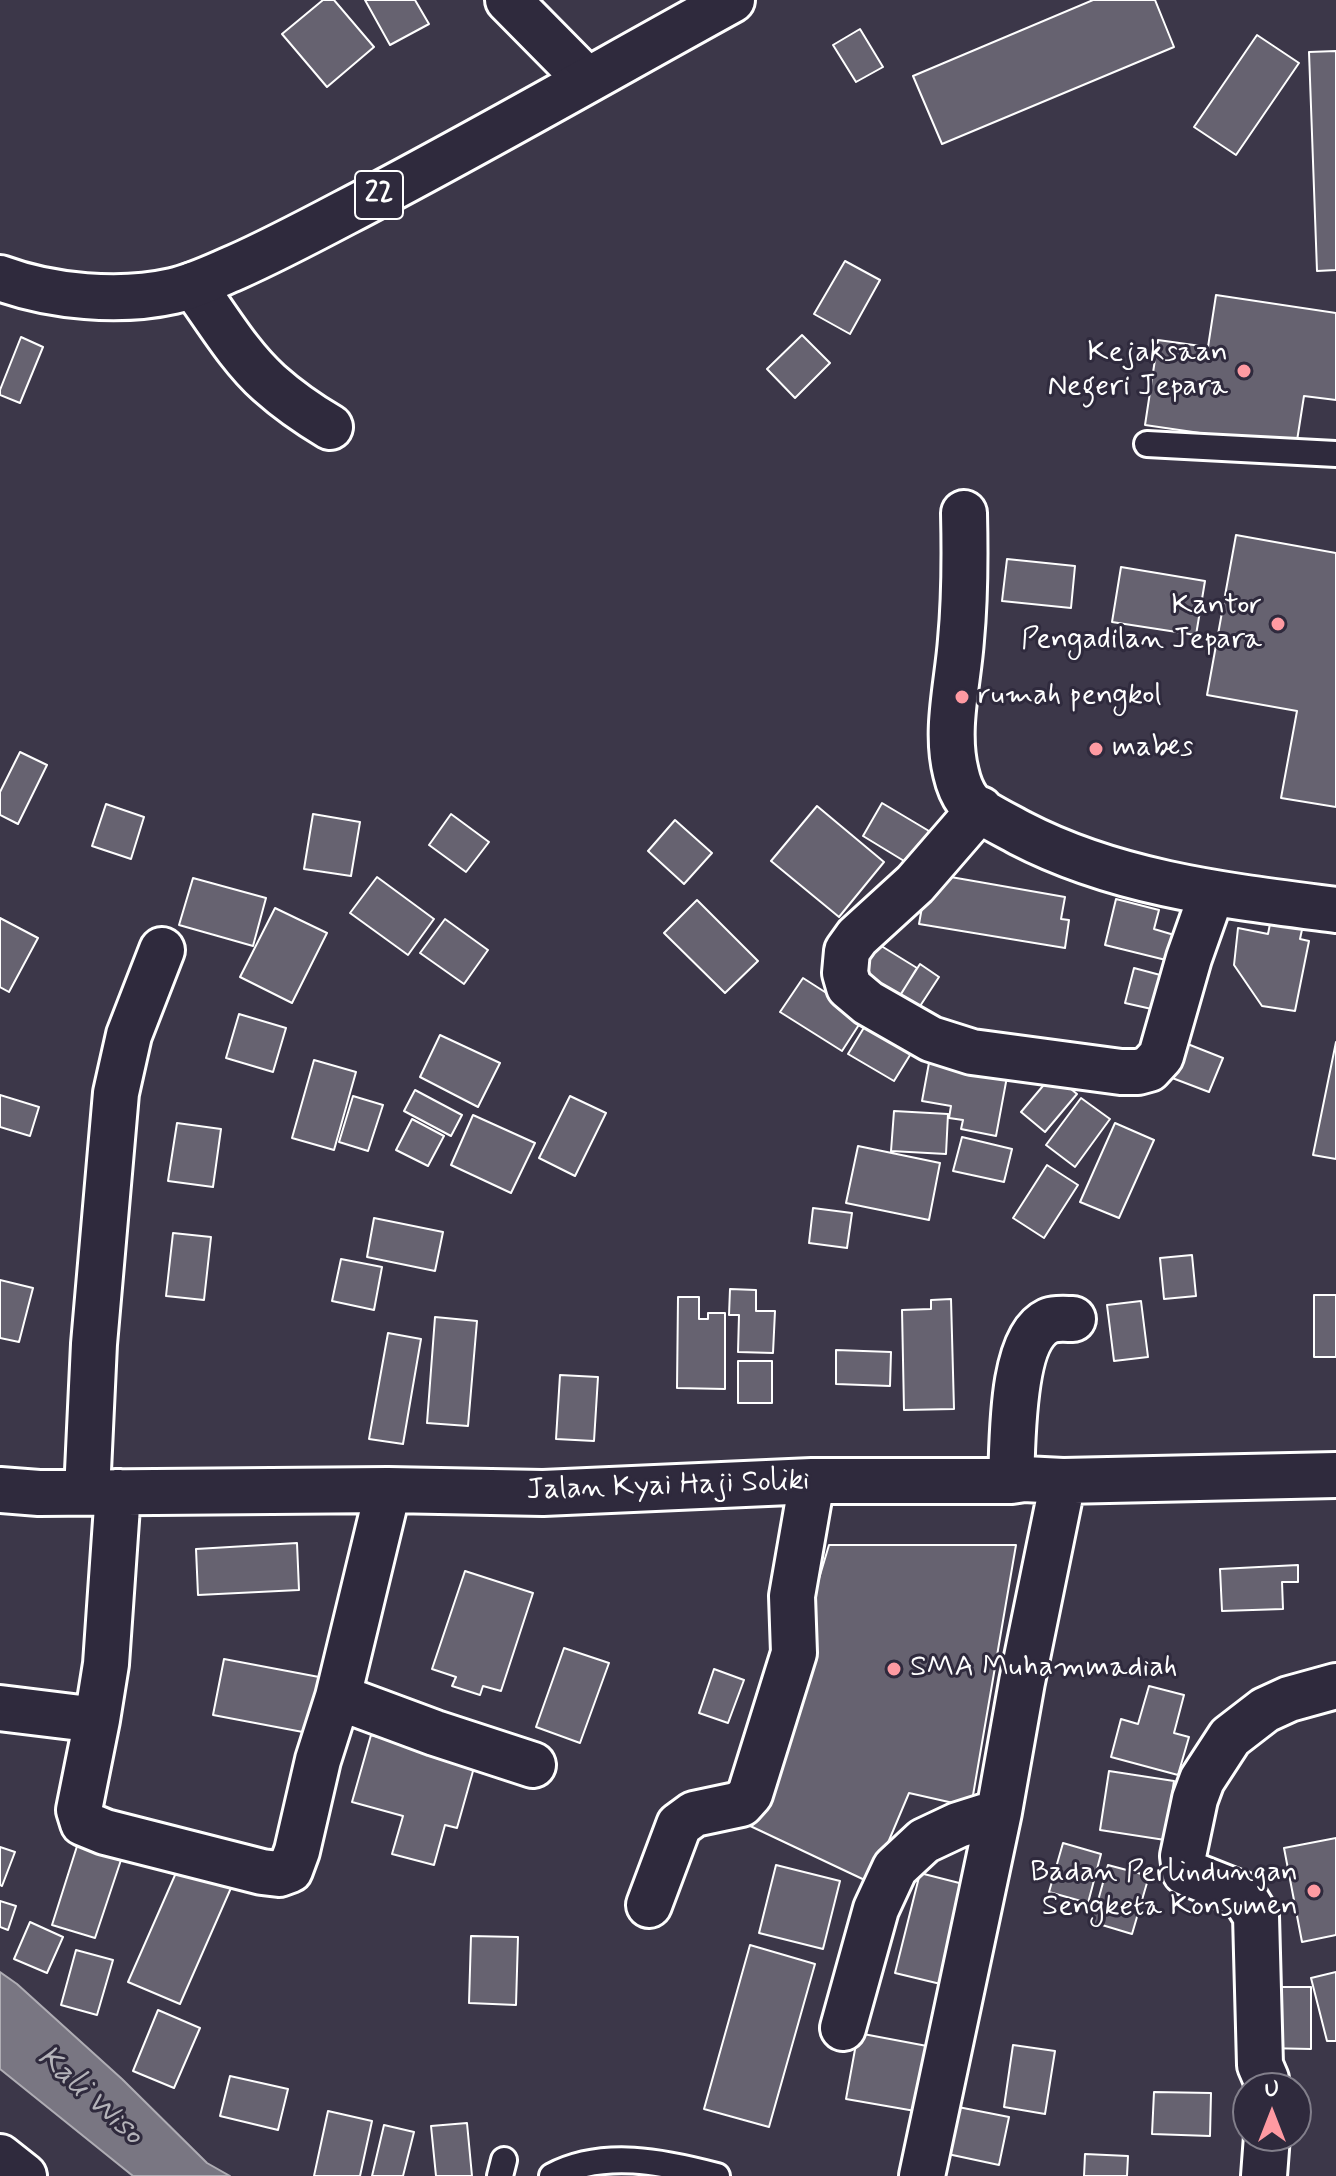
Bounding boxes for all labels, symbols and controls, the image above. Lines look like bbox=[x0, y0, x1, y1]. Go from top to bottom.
road number: 22 bbox=[355, 171, 403, 219]
place label: Kejaksaan Negeri Jepara bbox=[1048, 336, 1228, 406]
marker: Kejaksaan Negeri Jepara bbox=[1235, 362, 1253, 380]
place label: Kantor Pengadilan Jepara bbox=[1021, 589, 1262, 660]
marker: Kantor Pengadilan Jepara bbox=[1269, 615, 1287, 633]
place label: rumah pengkol bbox=[978, 679, 1162, 715]
marker: rumah pengkol bbox=[953, 688, 971, 706]
place label: mabes bbox=[1112, 731, 1193, 767]
marker: mabes bbox=[1087, 740, 1105, 758]
street label: Jalan Kyai Haji Soliki bbox=[526, 1464, 810, 1510]
place label: SMA Muhammadiah bbox=[910, 1651, 1178, 1687]
marker: SMA Muhammadiah bbox=[885, 1660, 903, 1678]
place label: Badan Perlindungan Sengketa Konsumen bbox=[1030, 1856, 1298, 1926]
marker: Badan Perlindungan Sengketa Konsumen bbox=[1305, 1882, 1323, 1900]
water label: Kali Wiso bbox=[28, 2039, 150, 2155]
north arrow bbox=[1232, 2072, 1312, 2152]
text: U bbox=[1265, 2076, 1279, 2104]

